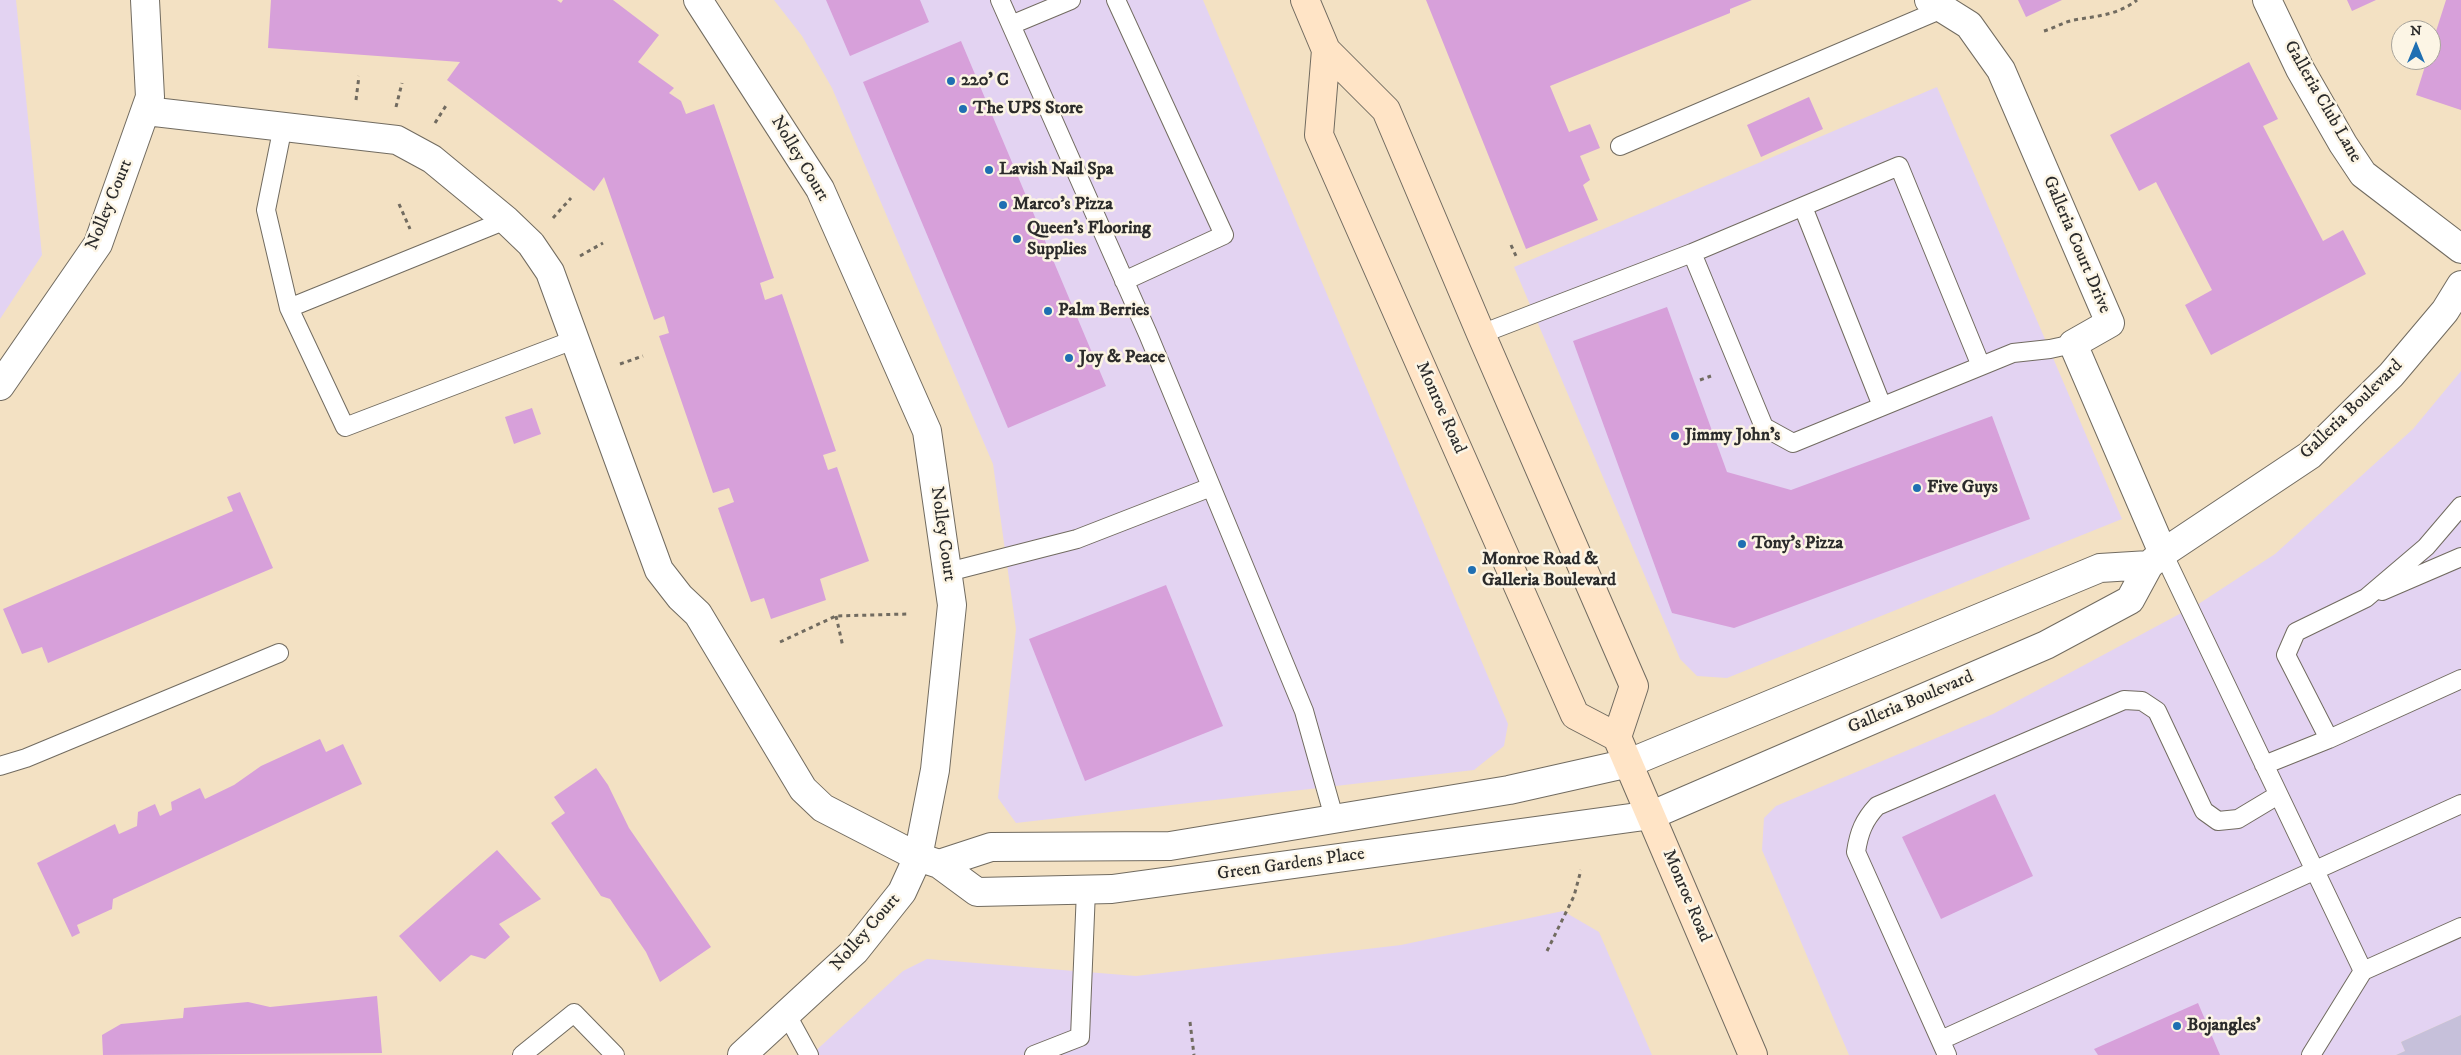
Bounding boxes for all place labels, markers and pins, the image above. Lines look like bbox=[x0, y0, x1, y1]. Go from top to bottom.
place label: 220' C bbox=[961, 70, 1009, 92]
marker: 220' C bbox=[945, 75, 957, 87]
place label: The UPS Store bbox=[973, 98, 1083, 120]
marker: The UPS Store bbox=[957, 103, 969, 115]
place label: Lavish Nail Spa bbox=[999, 159, 1113, 181]
marker: Lavish Nail Spa bbox=[983, 164, 995, 176]
place label: Marco's Pizza bbox=[1013, 194, 1113, 216]
marker: Marco's Pizza bbox=[997, 199, 1009, 211]
place label: Queen's Flooring Supplies bbox=[1027, 218, 1151, 260]
marker: Queen's Flooring Supplies bbox=[1011, 233, 1023, 245]
place label: Palm Berries bbox=[1058, 300, 1149, 322]
marker: Palm Berries bbox=[1042, 305, 1054, 317]
place label: Joy & Peace bbox=[1079, 347, 1165, 369]
marker: Joy & Peace bbox=[1063, 352, 1075, 364]
place label: Jimmy John's bbox=[1685, 425, 1780, 447]
marker: Jimmy John's bbox=[1669, 430, 1681, 442]
place label: Five Guys bbox=[1927, 477, 1998, 499]
marker: Five Guys bbox=[1911, 482, 1923, 494]
place label: Tony's Pizza bbox=[1752, 533, 1843, 555]
marker: Tony's Pizza bbox=[1736, 538, 1748, 550]
place label: Monroe Road & Galleria Boulevard bbox=[1482, 549, 1616, 592]
marker: Monroe Road & Galleria Boulevard bbox=[1466, 564, 1478, 576]
place label: Bojangles' bbox=[2187, 1015, 2261, 1037]
marker: Bojangles' bbox=[2171, 1020, 2183, 1032]

